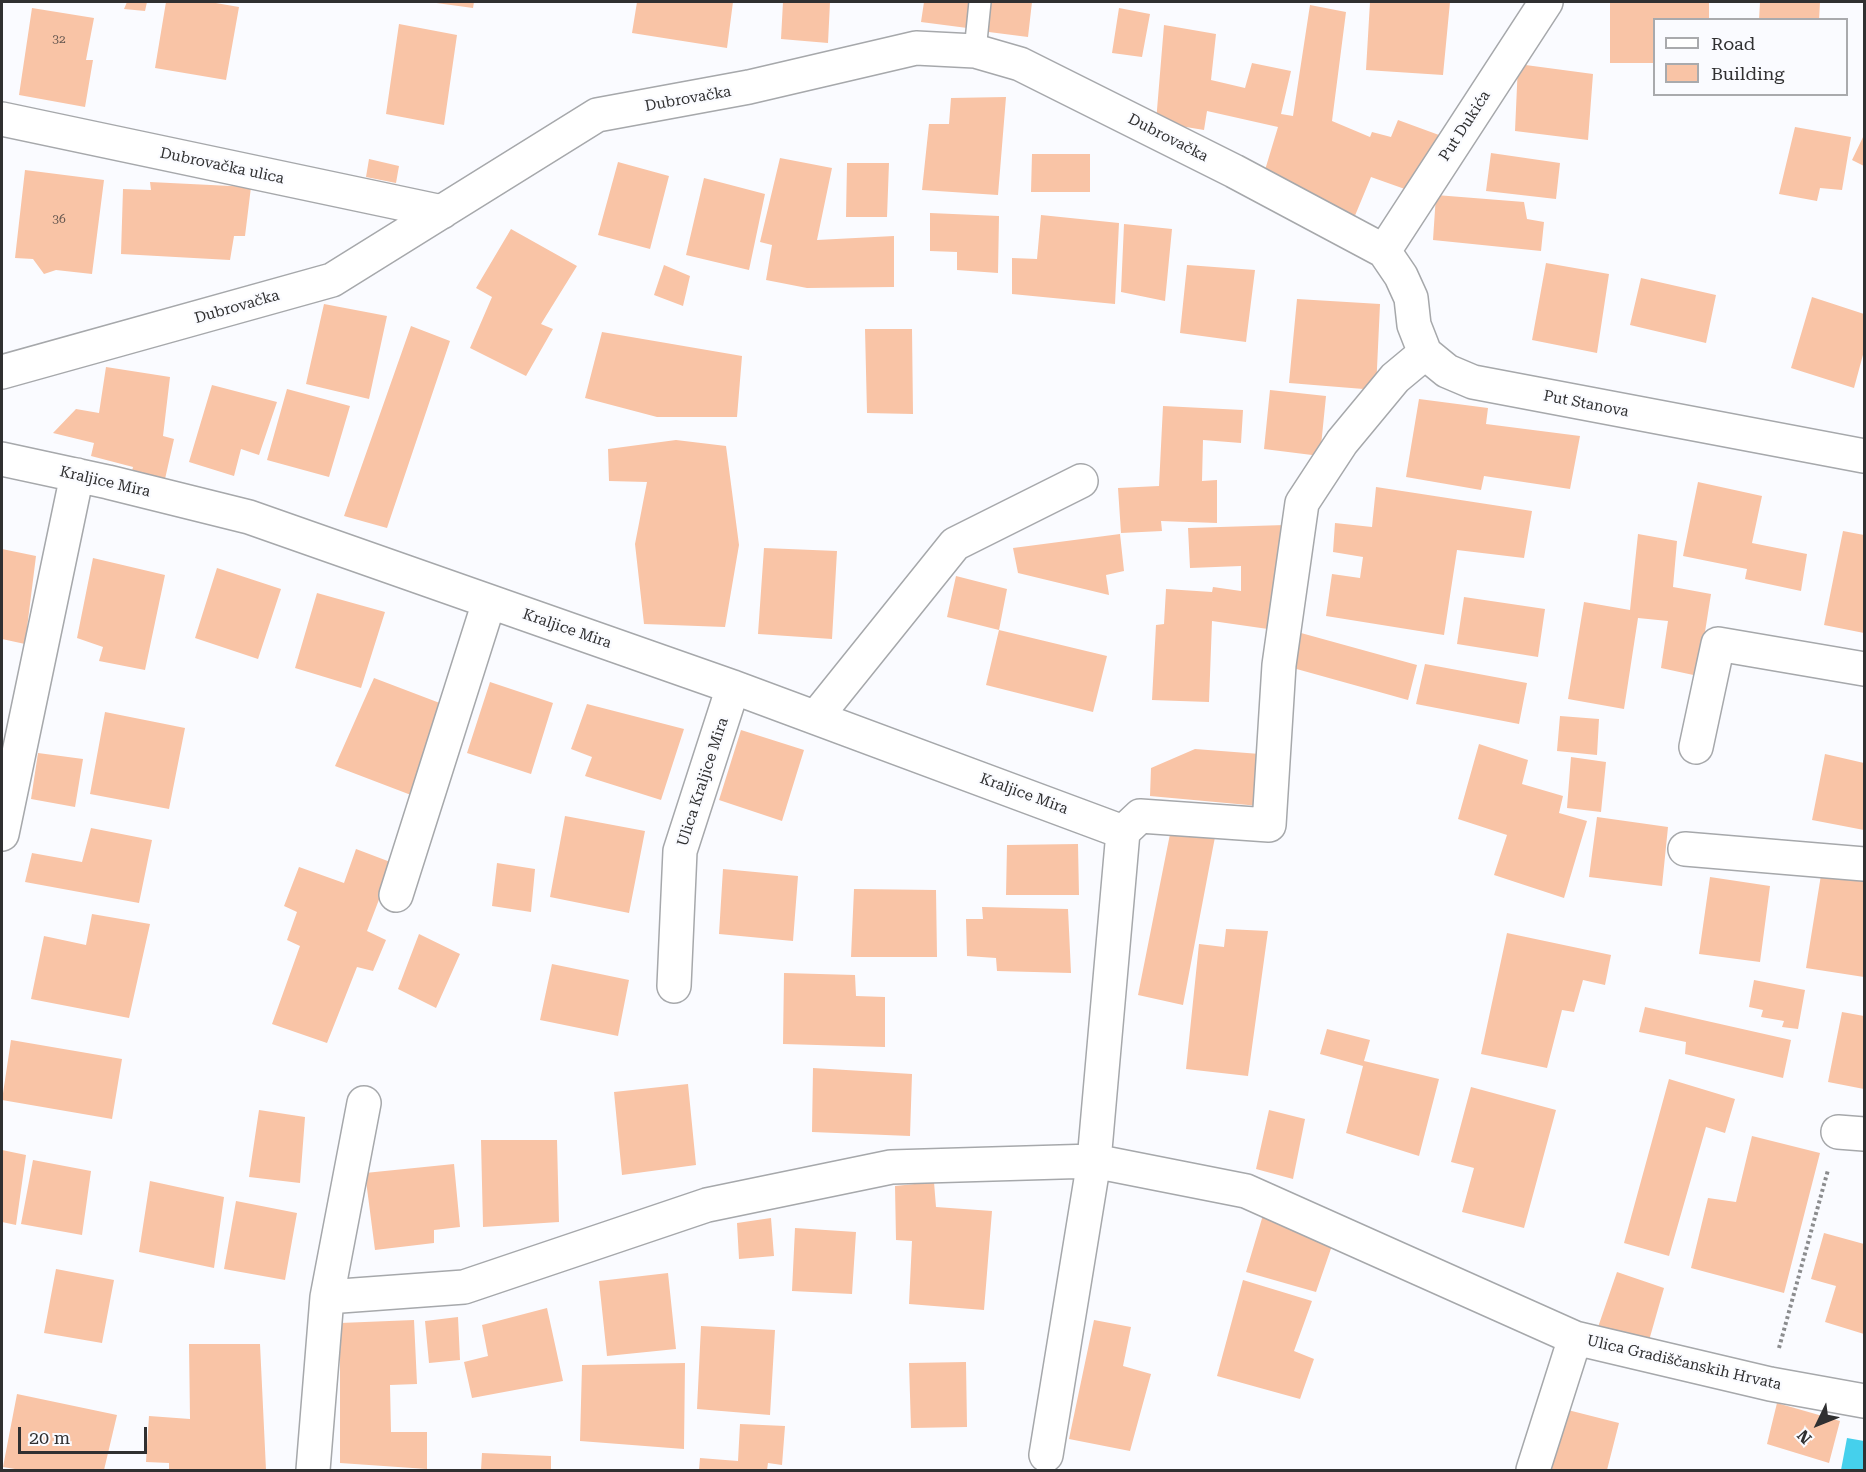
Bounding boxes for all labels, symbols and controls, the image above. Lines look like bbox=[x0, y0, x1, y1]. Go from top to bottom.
legend bbox=[1653, 18, 1848, 96]
house number: 32 bbox=[52, 32, 66, 46]
text: Road bbox=[1711, 33, 1755, 54]
text: Building bbox=[1711, 63, 1785, 84]
street label: Dubrovačka bbox=[643, 83, 733, 115]
street label: Put Dukića bbox=[1436, 87, 1494, 165]
street label: Dubrovačka bbox=[1125, 110, 1211, 166]
street label: Dubrovačka ulica bbox=[158, 144, 286, 188]
house number: 36 bbox=[52, 212, 66, 226]
street label: Dubrovačka bbox=[193, 286, 281, 328]
street label: Put Stanova bbox=[1542, 387, 1630, 421]
street label: Kraljice Mira bbox=[58, 463, 152, 501]
street label: Kraljice Mira bbox=[520, 605, 614, 653]
street label: Ulica Kraljice Mira bbox=[674, 715, 732, 849]
street label: Kraljice Mira bbox=[977, 770, 1071, 818]
street label: Ulica Gradiščanskih Hrvata bbox=[1585, 1332, 1783, 1394]
north arrow bbox=[1788, 1394, 1848, 1454]
scale bar bbox=[21, 1415, 150, 1453]
text: N bbox=[1793, 1426, 1816, 1448]
text: 20 m bbox=[29, 1427, 70, 1448]

